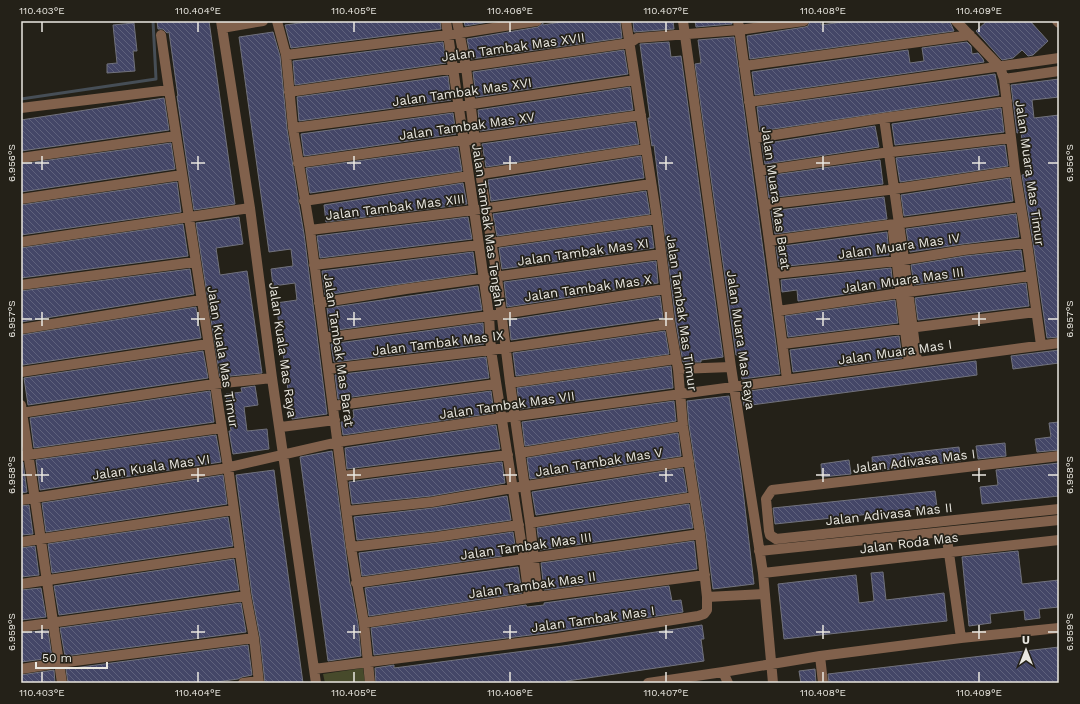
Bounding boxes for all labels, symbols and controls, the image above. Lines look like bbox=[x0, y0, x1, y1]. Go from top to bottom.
text: 110.403°E bbox=[19, 5, 65, 16]
text: 110.404°E bbox=[175, 5, 221, 16]
text: 110.405°E bbox=[331, 5, 377, 16]
text: 110.406°E bbox=[487, 5, 533, 16]
text: 110.407°E bbox=[643, 5, 689, 16]
text: 110.408°E bbox=[800, 5, 846, 16]
text: 110.409°E bbox=[956, 5, 1002, 16]
street label: Jalan Tambak Mas XVII bbox=[440, 30, 586, 64]
street label: Jalan Tambak Mas XVI bbox=[391, 75, 533, 109]
street label: Jalan Muara Mas Timur bbox=[1012, 99, 1048, 247]
street label: Jalan Tambak Mas XV bbox=[398, 109, 536, 143]
street label: Jalan Muara Mas Barat bbox=[759, 125, 794, 271]
street label: Jalan Tambak Mas Tengah bbox=[469, 142, 507, 308]
text: 6.956°S bbox=[6, 144, 17, 182]
text: 6.956°S bbox=[1064, 144, 1075, 182]
street label: Jalan Tambak Mas XIII bbox=[325, 191, 465, 223]
street label: Jalan Muara Mas IV bbox=[837, 230, 962, 262]
street label: Jalan Tambak Mas TImur bbox=[664, 234, 700, 392]
street label: Jalan Tambak Mas XI bbox=[516, 235, 650, 269]
street label: Jalan Muara Mas III bbox=[841, 264, 965, 296]
street label: Jalan Muara Mas Raya bbox=[724, 269, 758, 411]
street label: Jalan Tambak Mas Barat bbox=[321, 272, 357, 428]
street label: Jalan Tambak Mas X bbox=[523, 272, 653, 304]
street label: Jalan Kuala Mas Raya bbox=[266, 281, 300, 419]
street label: Jalan Kuala Mas Timur bbox=[204, 285, 242, 429]
text: 6.957°S bbox=[6, 300, 17, 338]
text: 6.957°S bbox=[1064, 300, 1075, 338]
street label: Jalan Tambak Mas IX bbox=[371, 327, 505, 359]
street label: Jalan Muara Mas I bbox=[837, 337, 953, 367]
street label: Jalan Tambak Mas VII bbox=[438, 388, 576, 422]
street label: Jalan Tambak Mas V bbox=[534, 444, 664, 479]
street label: Jalan Adivasa Mas I bbox=[852, 446, 976, 476]
street label: Jalan Kuala Mas VI bbox=[91, 451, 211, 483]
text: 6.958°S bbox=[6, 456, 17, 494]
text: 6.958°S bbox=[1064, 456, 1075, 494]
street label: Jalan Adivasa Mas II bbox=[825, 500, 953, 528]
street label: Jalan Tambak Mas III bbox=[459, 529, 593, 563]
street label: Jalan Roda Mas bbox=[859, 529, 959, 557]
street label: Jalan Tambak Mas II bbox=[467, 569, 597, 601]
street label: Jalan Tambak Mas I bbox=[530, 603, 656, 635]
text: 6.959°S bbox=[6, 613, 17, 651]
text: 6.959°S bbox=[1064, 613, 1075, 651]
north arrow bbox=[1006, 630, 1046, 670]
text: U bbox=[1022, 634, 1030, 647]
scale bar bbox=[36, 644, 107, 670]
text: 50 m bbox=[42, 651, 72, 665]
text: 110.403°E bbox=[19, 687, 65, 698]
text: 110.404°E bbox=[175, 687, 221, 698]
text: 110.405°E bbox=[331, 687, 377, 698]
text: 110.406°E bbox=[487, 687, 533, 698]
text: 110.407°E bbox=[643, 687, 689, 698]
text: 110.408°E bbox=[800, 687, 846, 698]
text: 110.409°E bbox=[956, 687, 1002, 698]

